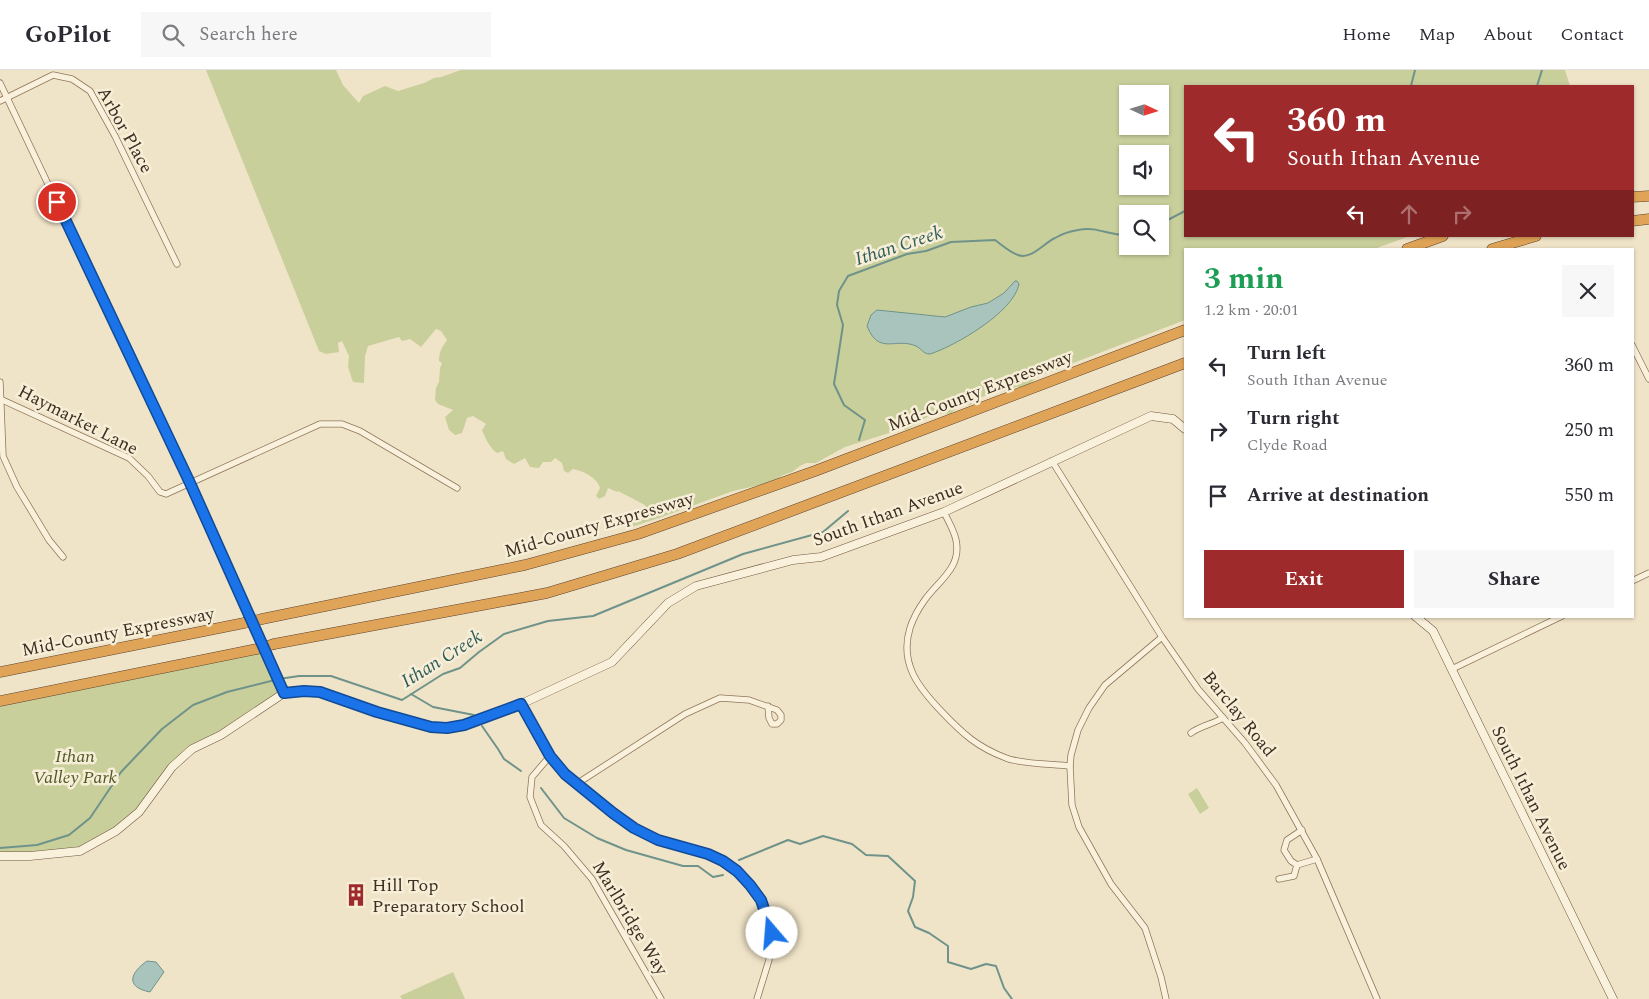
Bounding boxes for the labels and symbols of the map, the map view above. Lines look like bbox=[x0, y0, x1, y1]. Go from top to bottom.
street label: Arbor Place bbox=[90, 82, 160, 178]
north arrow bbox=[1119, 85, 1169, 135]
pin bbox=[36, 181, 78, 223]
water label: Ithan Creek bbox=[851, 218, 947, 274]
street label: Mid-County Expressway bbox=[884, 343, 1077, 439]
street label: Haymarket Lane bbox=[13, 378, 143, 462]
street label: South Ithan Avenue bbox=[809, 474, 967, 554]
street label: Mid-County Expressway bbox=[501, 485, 698, 565]
street label: Mid-County Expressway bbox=[19, 600, 218, 664]
water label: Ithan Creek bbox=[396, 623, 488, 695]
street label: Barclay Road bbox=[1196, 665, 1282, 763]
street label: South Ithan Avenue bbox=[1484, 721, 1578, 875]
park label: Ithan Valley Park bbox=[33, 743, 118, 791]
street label: Marlbridge Way bbox=[585, 856, 675, 981]
place label: Hill Top Preparatory School bbox=[372, 872, 525, 920]
building icon: Hill Top Preparatory School bbox=[343, 882, 369, 908]
position arrow bbox=[745, 906, 797, 958]

